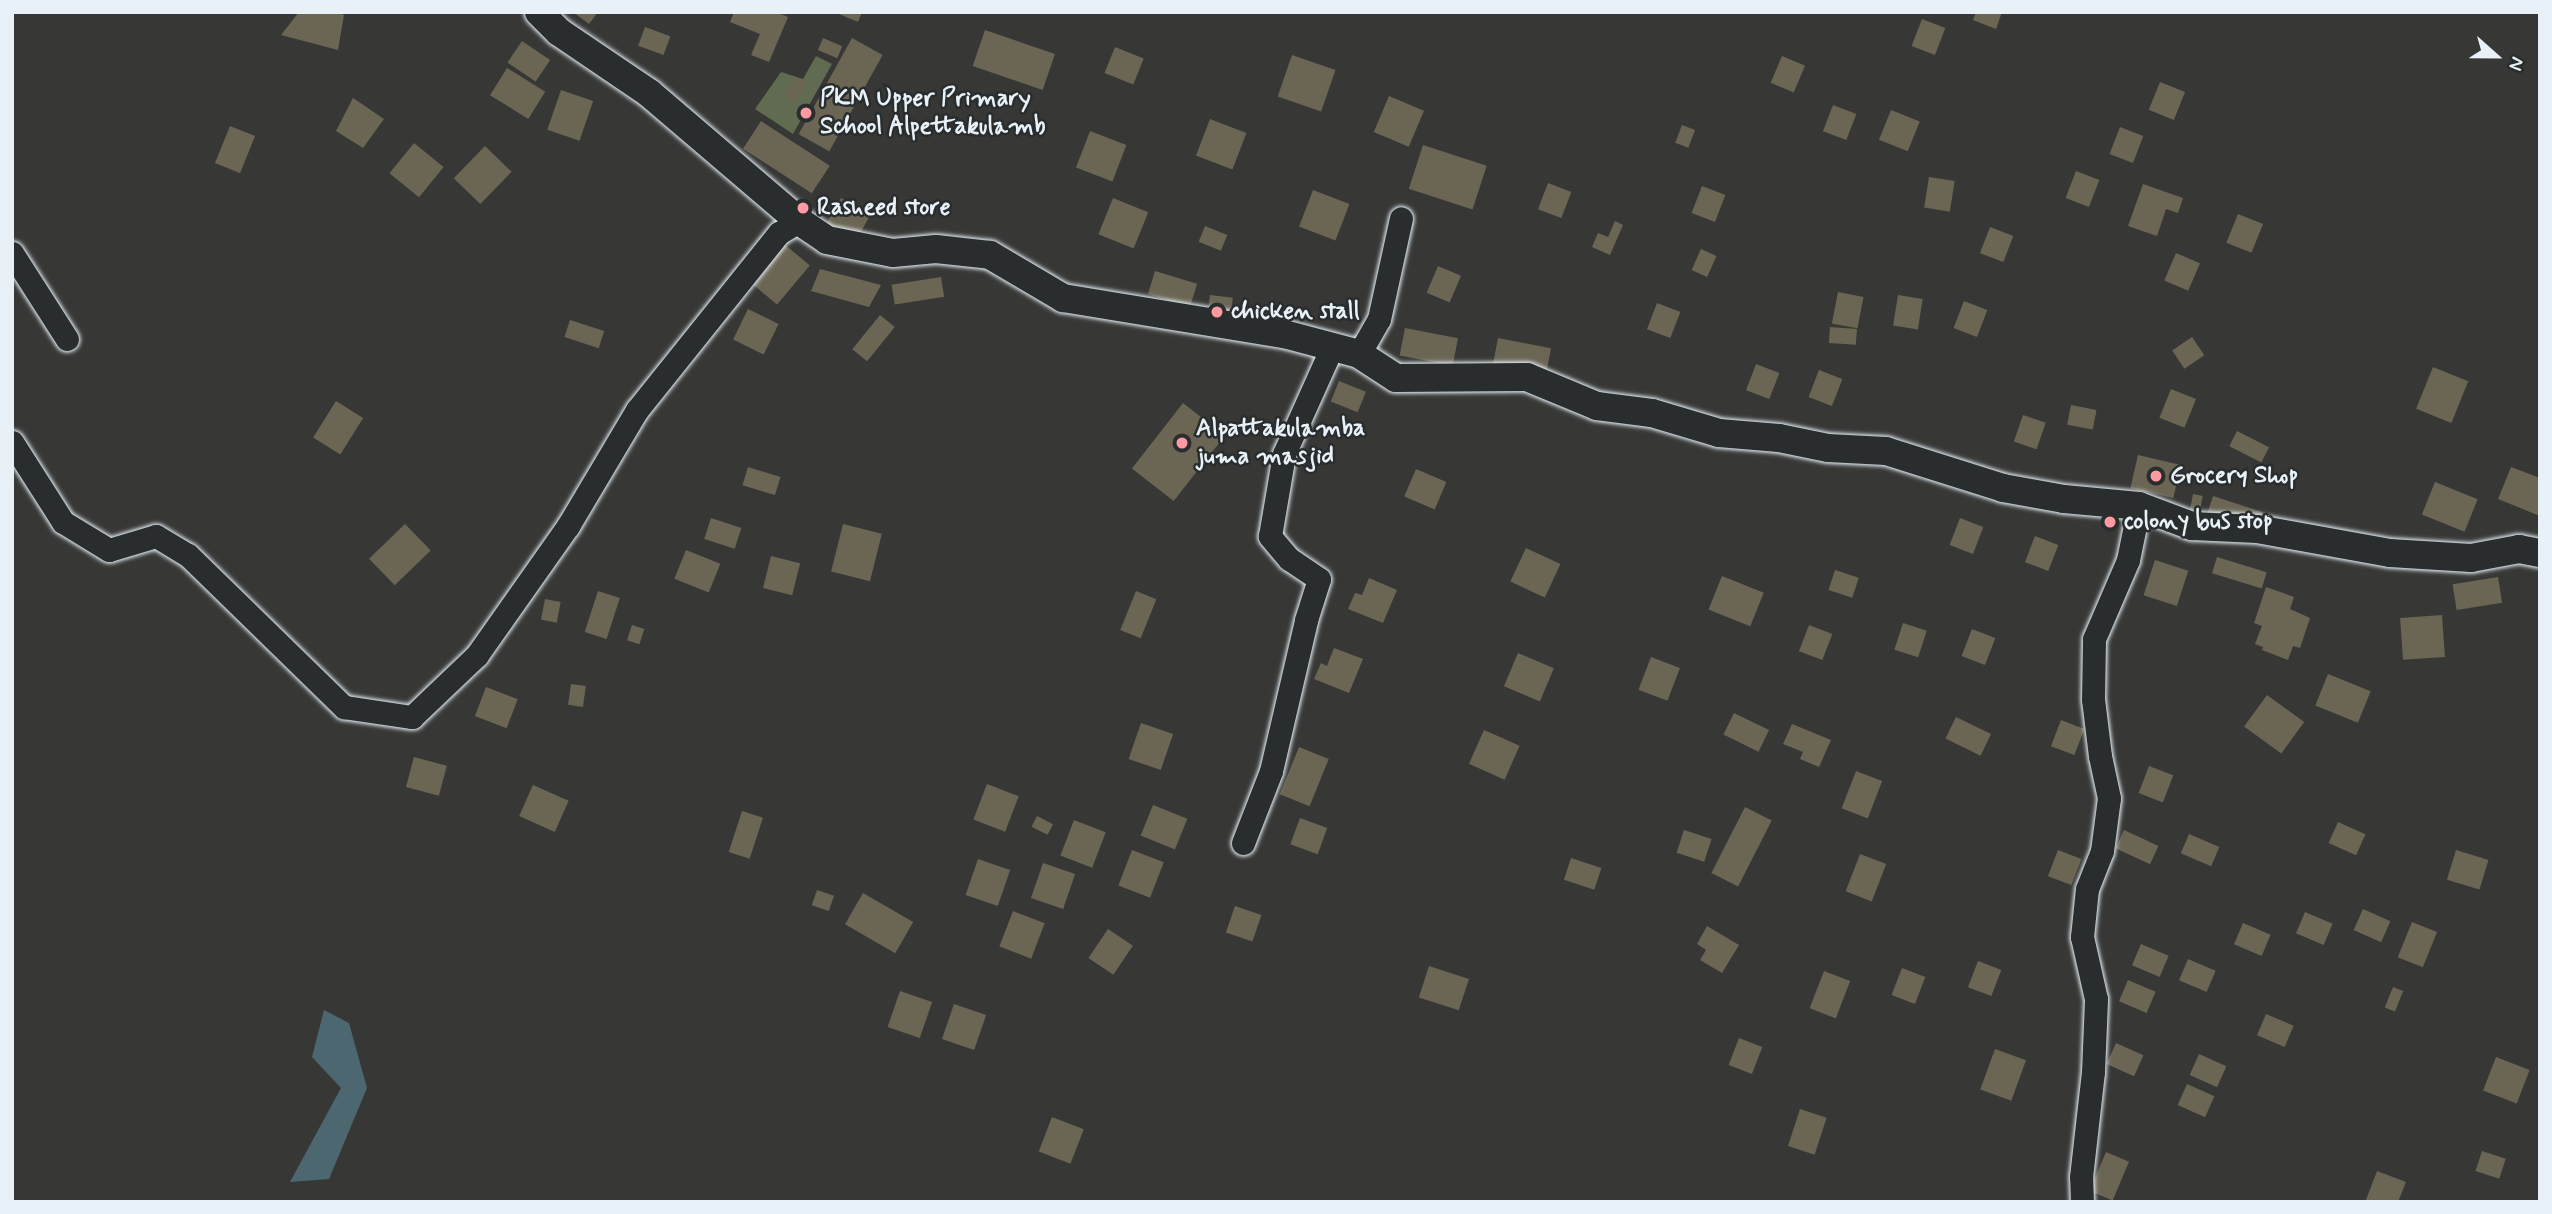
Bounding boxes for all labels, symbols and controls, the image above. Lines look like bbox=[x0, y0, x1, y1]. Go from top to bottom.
north arrow bbox=[2461, 21, 2531, 91]
text: N bbox=[2502, 53, 2530, 74]
place label: PKM Upper Primary School Alpettakulamb bbox=[820, 85, 1047, 141]
marker: PKM Upper Primary School Alpettakulamb bbox=[798, 105, 814, 121]
place label: Rasheed store bbox=[817, 194, 951, 222]
marker: Rasheed store bbox=[795, 200, 811, 216]
place label: chicken stall bbox=[1231, 298, 1360, 326]
marker: chicken stall bbox=[1209, 304, 1225, 320]
place label: Alpattakulamba juma masjid bbox=[1196, 415, 1365, 471]
marker: Alpattakulamba juma masjid bbox=[1174, 435, 1190, 451]
place label: Grocery Shop bbox=[2170, 462, 2298, 490]
marker: Grocery Shop bbox=[2148, 468, 2164, 484]
place label: colony bus stop bbox=[2124, 508, 2272, 536]
marker: colony bus stop bbox=[2102, 514, 2118, 530]

